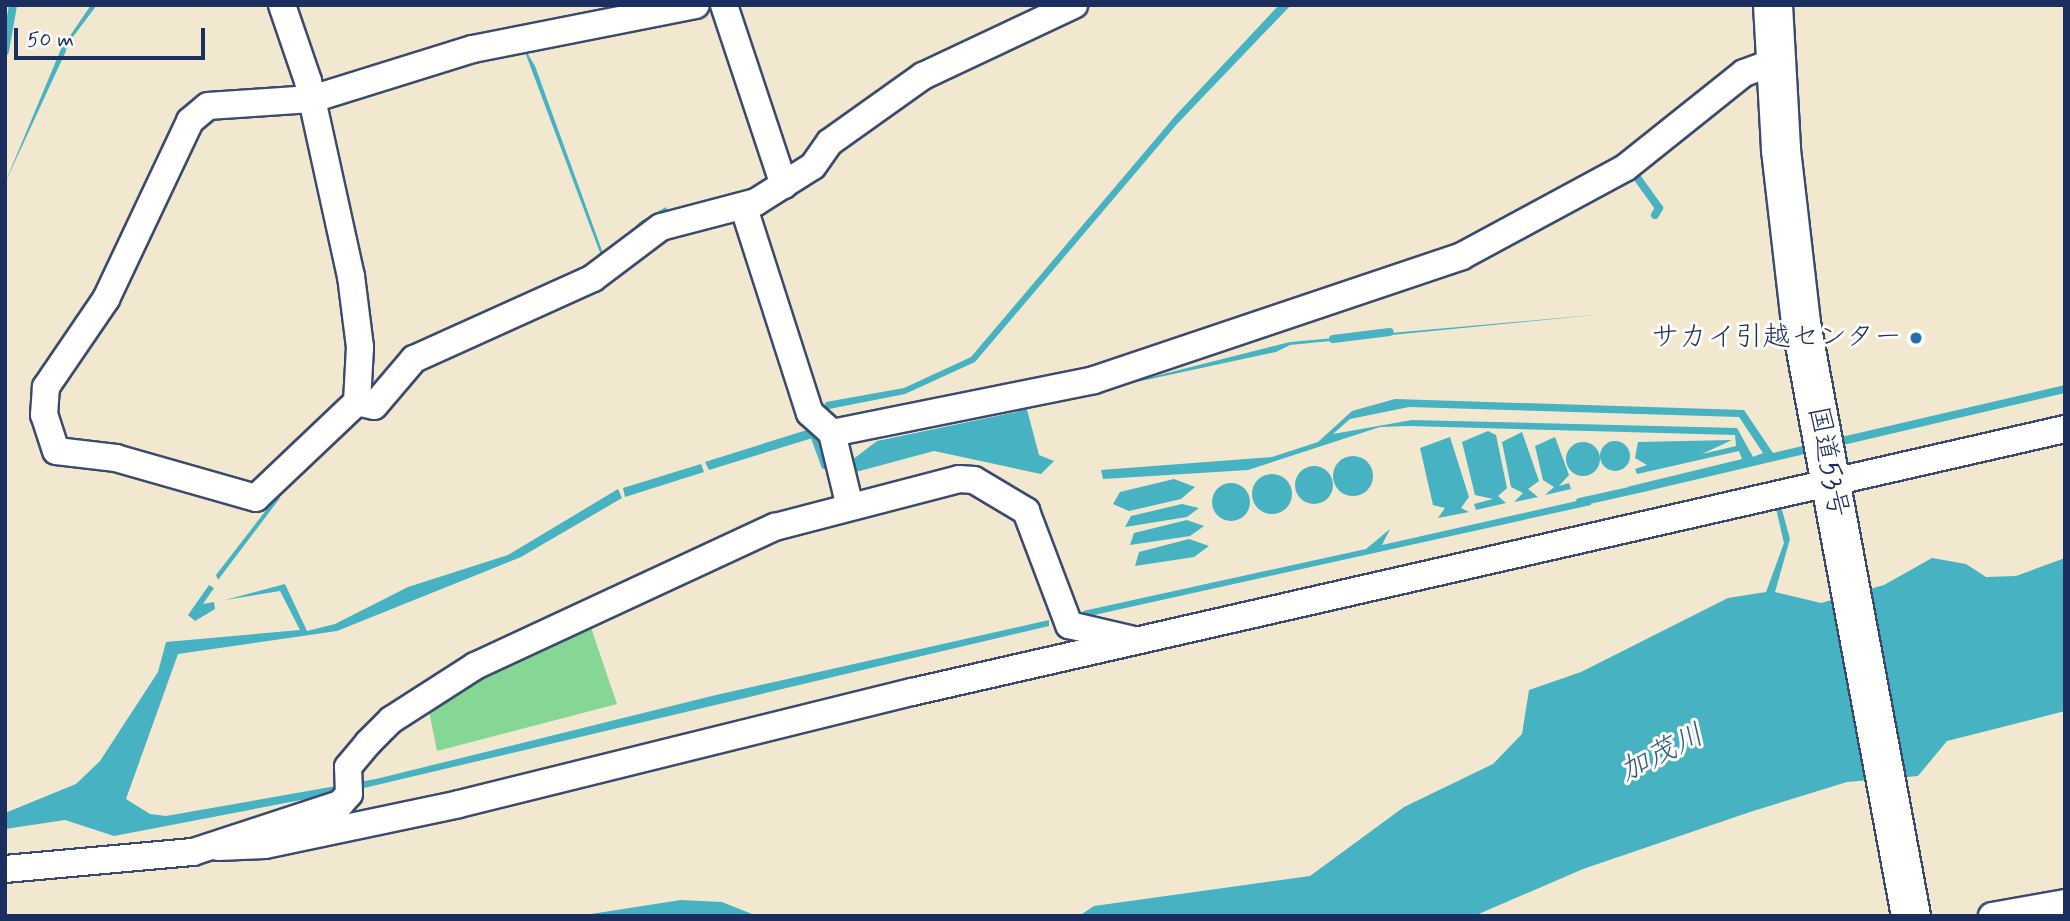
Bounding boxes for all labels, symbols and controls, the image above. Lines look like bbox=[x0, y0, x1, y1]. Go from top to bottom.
scale bar bbox=[18, 14, 208, 58]
text: 50 m bbox=[27, 26, 74, 54]
place label: サカイ引越センター bbox=[1650, 321, 1902, 355]
marker: サカイ引越センター bbox=[1908, 330, 1924, 346]
street label: 国道53号 bbox=[1800, 404, 1854, 520]
water label: 加茂川 bbox=[1614, 718, 1710, 790]

